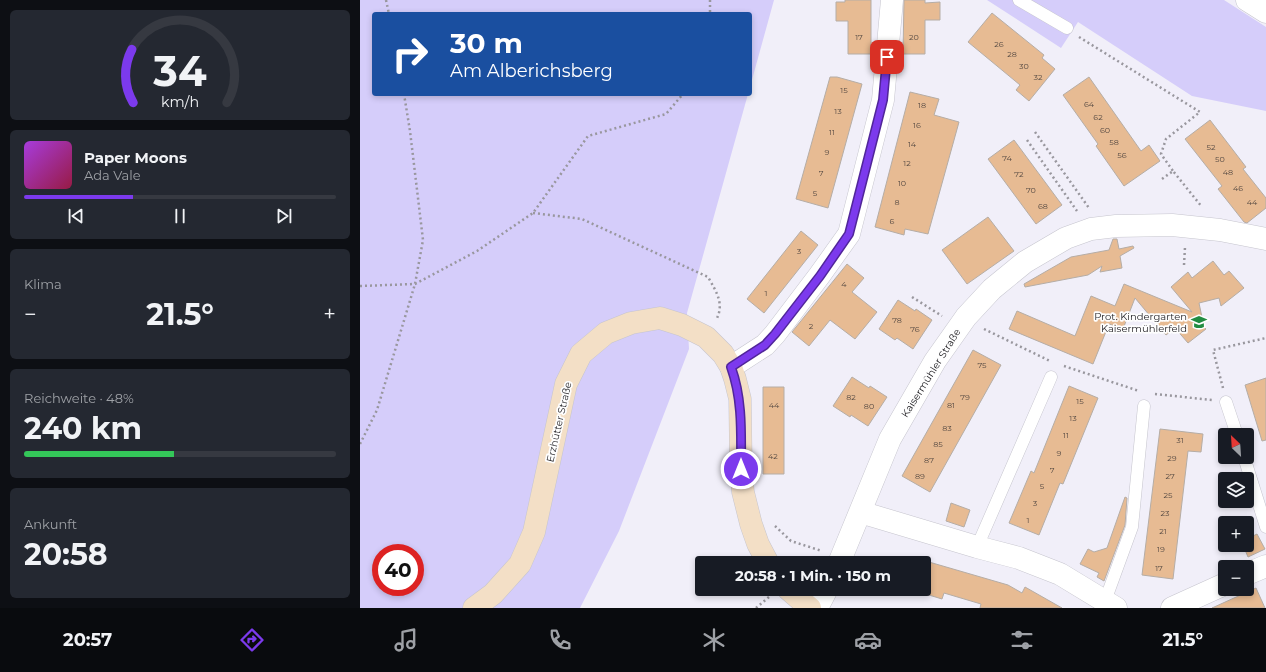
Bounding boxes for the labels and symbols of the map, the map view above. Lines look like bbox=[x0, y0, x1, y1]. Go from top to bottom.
house number: 17 bbox=[855, 32, 863, 42]
house number: 20 bbox=[909, 32, 919, 42]
house number: 26 bbox=[994, 39, 1004, 49]
pin bbox=[870, 40, 904, 74]
house number: 28 bbox=[1007, 49, 1017, 59]
house number: 30 bbox=[1019, 61, 1029, 71]
house number: 32 bbox=[1033, 72, 1043, 82]
house number: 15 bbox=[840, 85, 848, 95]
house number: 64 bbox=[1084, 99, 1095, 109]
house number: 18 bbox=[918, 100, 926, 110]
house number: 13 bbox=[834, 106, 842, 116]
house number: 62 bbox=[1093, 112, 1103, 122]
house number: 16 bbox=[913, 120, 921, 130]
house number: 60 bbox=[1100, 125, 1110, 135]
house number: 11 bbox=[829, 127, 835, 137]
house number: 58 bbox=[1109, 137, 1119, 147]
house number: 14 bbox=[908, 139, 917, 149]
house number: 52 bbox=[1206, 142, 1216, 152]
house number: 9 bbox=[825, 147, 830, 157]
house number: 56 bbox=[1117, 150, 1127, 160]
house number: 74 bbox=[1002, 153, 1012, 163]
house number: 50 bbox=[1215, 154, 1225, 164]
house number: 12 bbox=[903, 158, 911, 168]
house number: 48 bbox=[1223, 167, 1233, 177]
house number: 7 bbox=[819, 168, 824, 178]
house number: 72 bbox=[1014, 169, 1024, 179]
house number: 10 bbox=[898, 178, 906, 188]
house number: 46 bbox=[1233, 183, 1243, 193]
house number: 70 bbox=[1026, 185, 1036, 195]
house number: 5 bbox=[813, 188, 818, 198]
house number: 8 bbox=[894, 197, 900, 207]
house number: 44 bbox=[1247, 197, 1258, 207]
house number: 68 bbox=[1038, 201, 1048, 211]
house number: 6 bbox=[890, 216, 895, 226]
house number: 3 bbox=[797, 246, 802, 256]
house number: 4 bbox=[841, 279, 847, 289]
house number: 1 bbox=[765, 288, 767, 298]
place label: Prot. Kindergarten Kaisermühlerfeld bbox=[1094, 310, 1187, 335]
school or university icon: Prot. Kindergarten Kaisermühlerfeld bbox=[1190, 313, 1208, 331]
house number: 78 bbox=[892, 315, 902, 325]
house number: 2 bbox=[809, 321, 814, 331]
house number: 76 bbox=[910, 324, 920, 334]
street label: Kaisermühler Straße bbox=[898, 326, 964, 420]
house number: 75 bbox=[977, 360, 987, 370]
street label: Erzhütter Straße bbox=[543, 380, 575, 464]
house number: 82 bbox=[846, 392, 856, 402]
house number: 79 bbox=[960, 392, 970, 402]
house number: 15 bbox=[1076, 396, 1084, 406]
house number: 44 bbox=[769, 400, 780, 410]
house number: 81 bbox=[947, 400, 955, 410]
house number: 80 bbox=[864, 401, 874, 411]
house number: 13 bbox=[1069, 413, 1077, 423]
house number: 83 bbox=[942, 423, 952, 433]
north arrow bbox=[1218, 428, 1254, 464]
house number: 11 bbox=[1063, 430, 1069, 440]
house number: 31 bbox=[1176, 435, 1184, 445]
house number: 85 bbox=[933, 439, 943, 449]
position arrow bbox=[720, 448, 762, 490]
house number: 9 bbox=[1057, 448, 1062, 458]
house number: 42 bbox=[768, 451, 778, 461]
house number: 29 bbox=[1167, 453, 1177, 463]
house number: 87 bbox=[924, 455, 934, 465]
house number: 7 bbox=[1050, 465, 1055, 475]
house number: 89 bbox=[915, 471, 925, 481]
house number: 27 bbox=[1165, 471, 1175, 481]
house number: 5 bbox=[1040, 481, 1045, 491]
house number: 25 bbox=[1163, 490, 1173, 500]
house number: 3 bbox=[1033, 498, 1038, 508]
house number: 23 bbox=[1160, 508, 1170, 518]
house number: 1 bbox=[1027, 515, 1029, 525]
house number: 21 bbox=[1159, 526, 1167, 536]
speed limit sign: 40 bbox=[372, 544, 424, 596]
house number: 19 bbox=[1157, 544, 1165, 554]
house number: 17 bbox=[1155, 563, 1163, 573]

